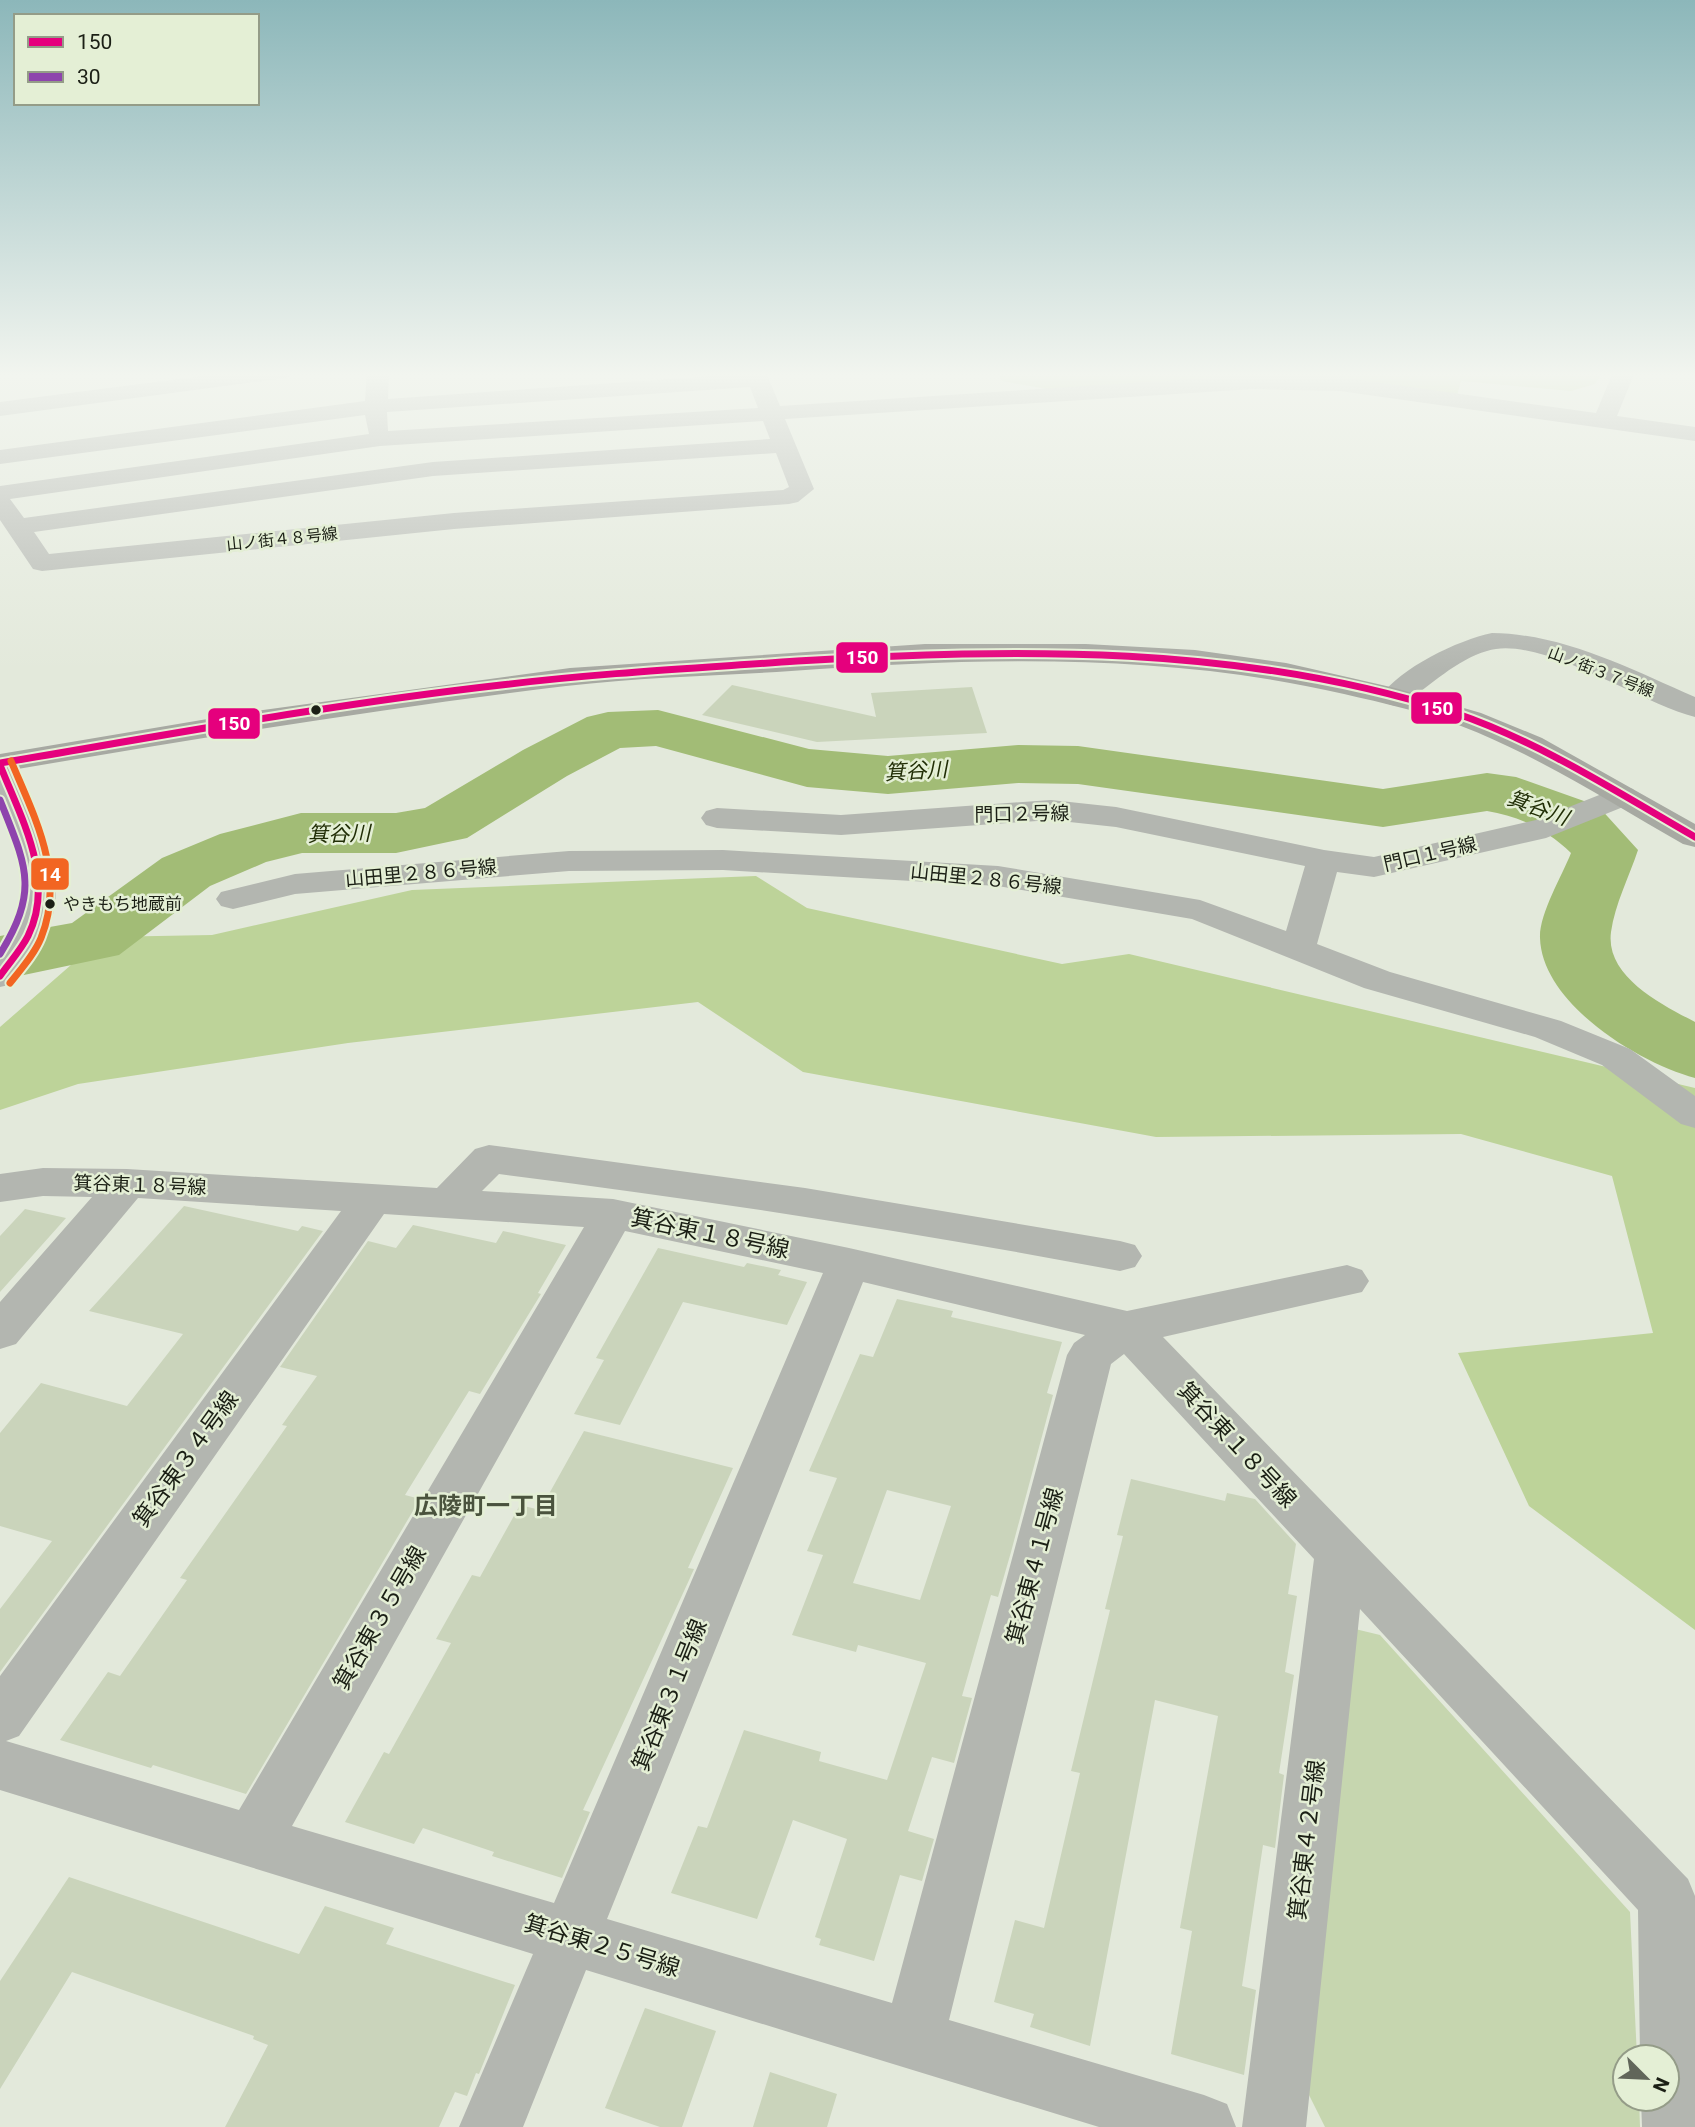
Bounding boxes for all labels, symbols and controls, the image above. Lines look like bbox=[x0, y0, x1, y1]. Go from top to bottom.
legend bbox=[14, 14, 259, 105]
text: 150 bbox=[77, 30, 112, 54]
text: 30 bbox=[77, 65, 101, 89]
street label: 山ノ街４８号線 bbox=[225, 524, 339, 554]
line badge: 150 bbox=[835, 641, 889, 674]
street label: 山ノ街３７号線 bbox=[1545, 643, 1657, 701]
text: 150 bbox=[846, 646, 878, 669]
line badge: 150 bbox=[1410, 691, 1463, 725]
text: 150 bbox=[1421, 697, 1453, 720]
unlabelled marker bbox=[309, 703, 323, 717]
line badge: 150 bbox=[207, 707, 261, 740]
text: 150 bbox=[218, 712, 250, 735]
water label: 箕谷川 bbox=[884, 757, 950, 785]
water label: 箕谷川 bbox=[1504, 786, 1574, 831]
street label: 門口２号線 bbox=[974, 802, 1070, 826]
water label: 箕谷川 bbox=[307, 821, 373, 847]
street label: 門口１号線 bbox=[1381, 832, 1479, 876]
street label: 山田里２８６号線 bbox=[344, 855, 498, 891]
line badge: 14 bbox=[30, 857, 70, 891]
street label: 山田里２８６号線 bbox=[909, 860, 1063, 898]
text: 14 bbox=[39, 863, 61, 886]
place label: やきもち地蔵前 bbox=[63, 894, 182, 914]
marker: やきもち地蔵前 bbox=[43, 897, 57, 911]
street label: 箕谷東１８号線 bbox=[73, 1171, 207, 1199]
street label: 箕谷東１８号線 bbox=[628, 1204, 792, 1264]
street label: 箕谷東１８号線 bbox=[1172, 1377, 1302, 1513]
street label: 箕谷東３４号線 bbox=[128, 1386, 244, 1532]
street label: 箕谷東４１号線 bbox=[1001, 1485, 1069, 1647]
district label: 広陵町一丁目 bbox=[414, 1492, 558, 1520]
street label: 箕谷東３５号線 bbox=[328, 1542, 432, 1694]
street label: 箕谷東３１号線 bbox=[627, 1615, 713, 1775]
street label: 箕谷東４２号線 bbox=[1284, 1758, 1330, 1922]
street label: 箕谷東２５号線 bbox=[521, 1910, 683, 1982]
north arrow bbox=[1611, 2043, 1681, 2113]
text: N bbox=[1648, 2074, 1674, 2096]

